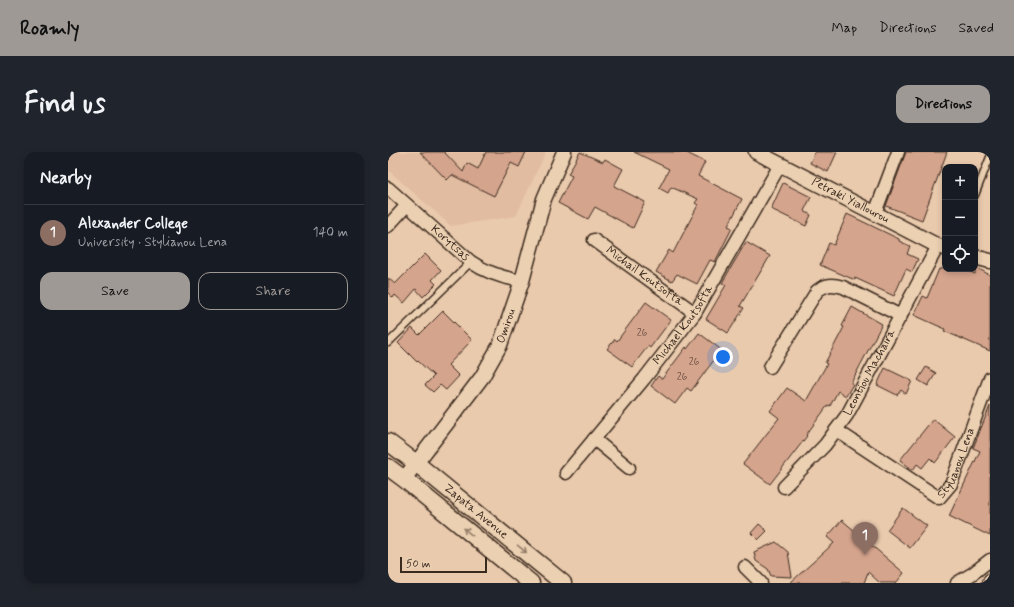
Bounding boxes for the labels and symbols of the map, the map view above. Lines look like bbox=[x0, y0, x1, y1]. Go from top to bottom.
street label: Petraki Yiallourou bbox=[809, 174, 892, 228]
street label: Korytsas bbox=[427, 222, 473, 265]
street label: Michail Koutsofta bbox=[602, 243, 687, 310]
street label: Michael Koutsofta bbox=[650, 282, 718, 368]
street label: Omirou bbox=[493, 306, 520, 346]
street label: Leontiou Machaira bbox=[840, 326, 900, 419]
house number: 26 bbox=[637, 327, 648, 340]
your location bbox=[713, 347, 733, 367]
house number: 26 bbox=[689, 356, 700, 369]
house number: 26 bbox=[677, 371, 688, 384]
street label: Stylianou Lena bbox=[934, 425, 979, 502]
street label: Zapata Avenue bbox=[440, 481, 511, 543]
pin: 1 bbox=[852, 522, 878, 555]
one-way arrow bbox=[463, 527, 474, 536]
one-way arrow bbox=[516, 545, 527, 554]
scale bar bbox=[400, 555, 487, 574]

